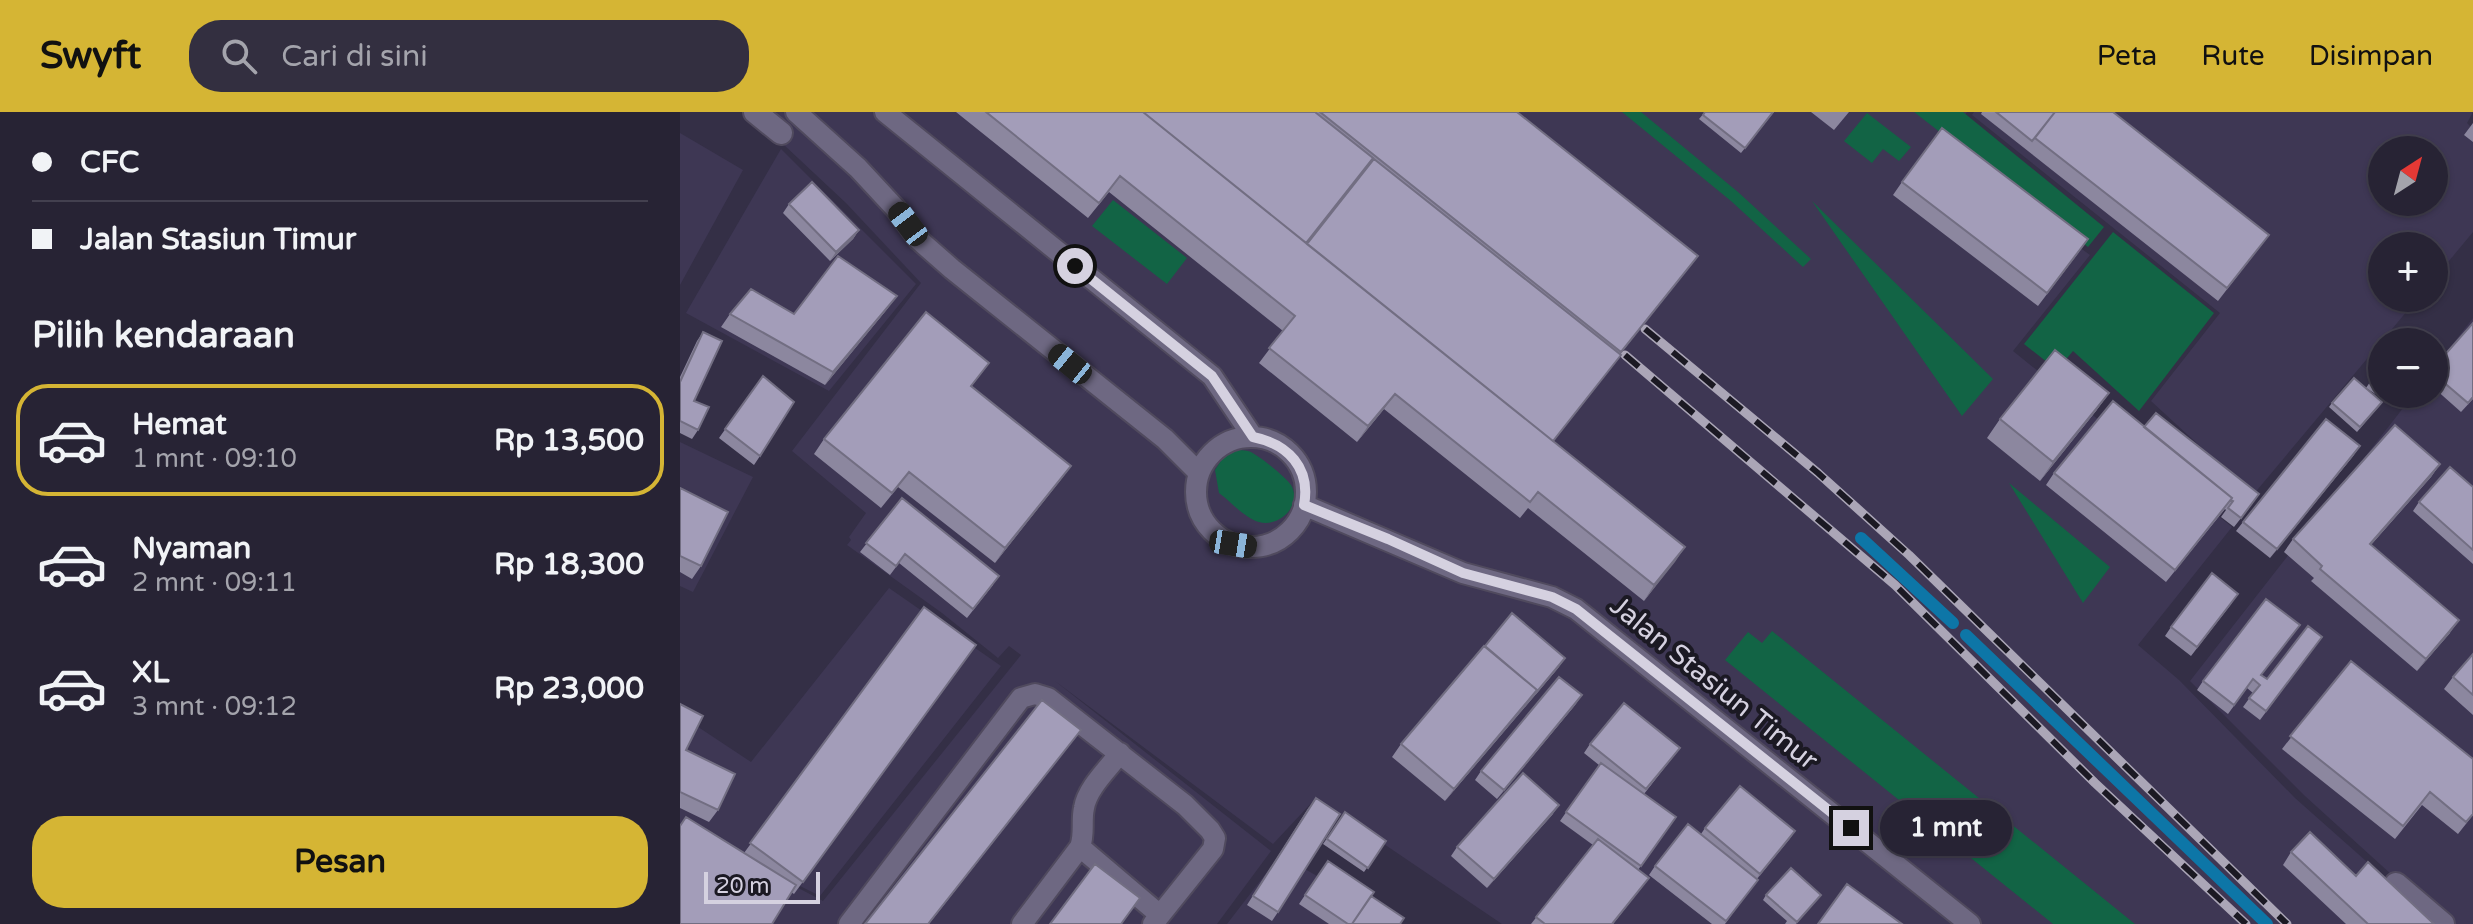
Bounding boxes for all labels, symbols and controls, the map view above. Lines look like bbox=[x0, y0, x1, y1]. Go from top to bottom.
search box bbox=[189, 20, 749, 92]
text: Swyft bbox=[40, 33, 141, 79]
icon: search bbox=[217, 34, 261, 78]
text: Cari di sini bbox=[281, 38, 428, 75]
text: Peta bbox=[2097, 39, 2157, 73]
text: Rute bbox=[2201, 39, 2265, 73]
text: Disimpan bbox=[2309, 39, 2433, 73]
north arrow bbox=[2368, 136, 2448, 216]
map controls bbox=[2368, 136, 2448, 408]
text: CFC bbox=[80, 144, 139, 181]
car bbox=[884, 198, 932, 250]
text: Jalan Stasiun Timur bbox=[80, 221, 356, 258]
button: + bbox=[2368, 232, 2448, 312]
route start bbox=[1057, 248, 1093, 284]
text: Pilih kendaraan bbox=[32, 314, 295, 357]
button: − bbox=[2368, 328, 2448, 408]
car bbox=[1044, 340, 1096, 388]
icon: car bbox=[36, 404, 108, 476]
text: Hemat bbox=[132, 406, 227, 443]
text: Rp 13,500 bbox=[494, 422, 644, 459]
text: 1 mnt · 09:10 bbox=[132, 443, 297, 474]
icon: car bbox=[36, 528, 108, 600]
car bbox=[1207, 528, 1259, 560]
text: Nyaman bbox=[132, 530, 251, 567]
text: Rp 18,300 bbox=[494, 546, 644, 583]
text: 2 mnt · 09:11 bbox=[132, 567, 297, 598]
street label: Jalan Stasiun Timur bbox=[1603, 589, 1825, 777]
icon: car bbox=[36, 652, 108, 724]
text: XL bbox=[132, 654, 169, 691]
text: Rp 23,000 bbox=[494, 670, 644, 707]
text: 3 mnt · 09:12 bbox=[132, 691, 297, 722]
callout: 1 mnt bbox=[1879, 800, 2011, 856]
route end bbox=[1833, 810, 1869, 846]
text: 1 mnt bbox=[1910, 812, 1982, 843]
button: Pesan bbox=[32, 816, 648, 908]
scale bar bbox=[704, 868, 820, 904]
text: 20 m bbox=[716, 873, 770, 899]

